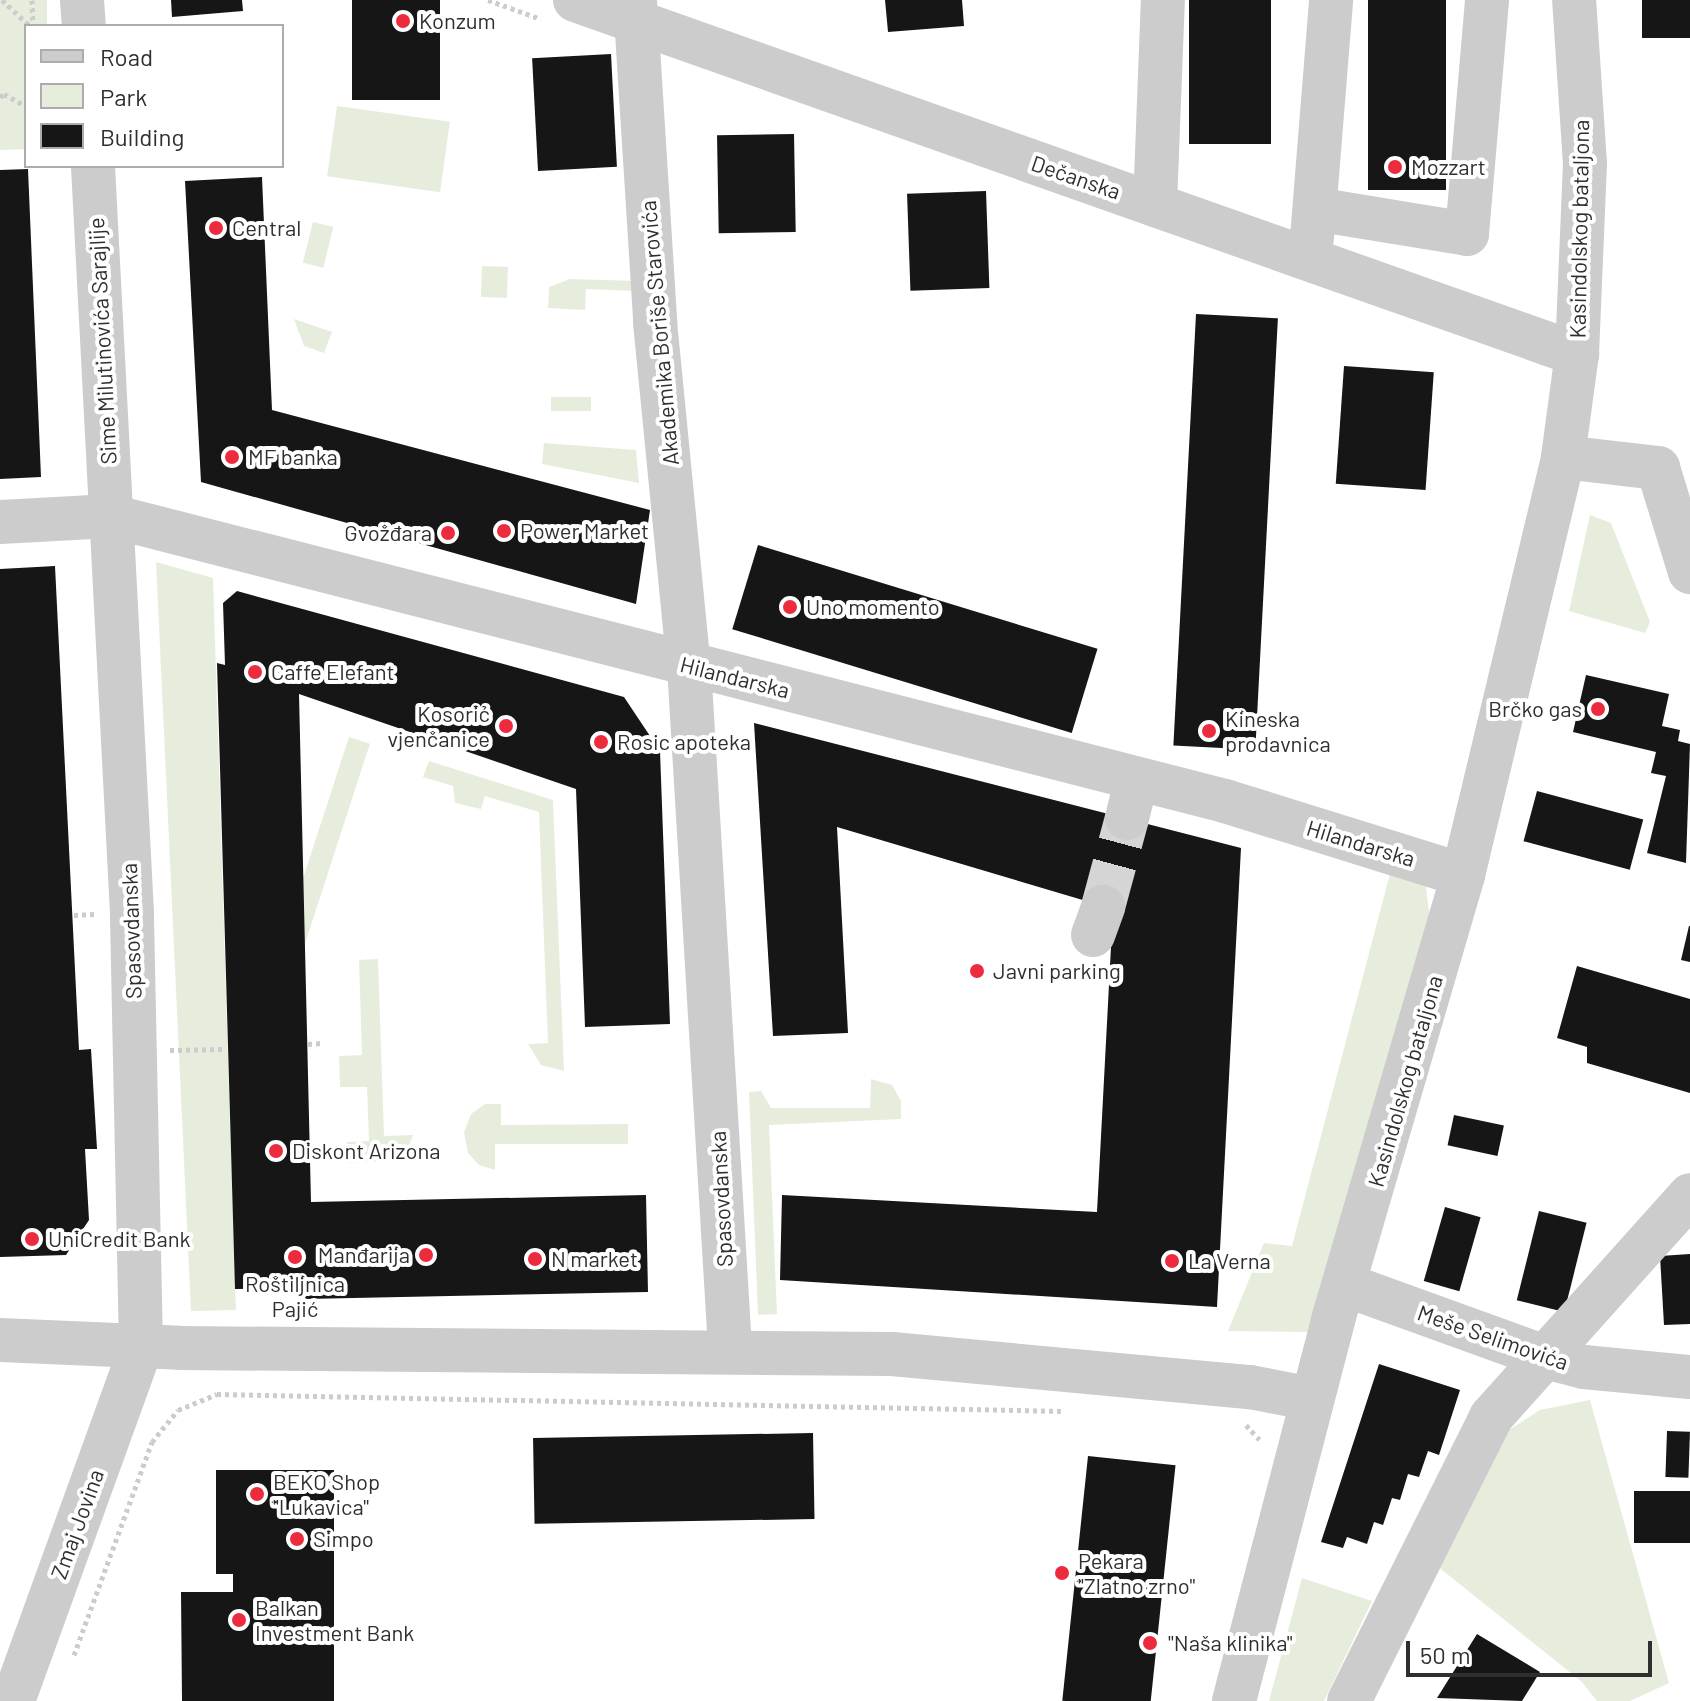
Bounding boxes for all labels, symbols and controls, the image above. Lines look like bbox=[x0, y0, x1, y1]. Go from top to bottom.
place label: Konzum bbox=[419, 8, 496, 34]
marker: Konzum bbox=[394, 12, 412, 30]
legend bbox=[24, 24, 284, 168]
text: Road bbox=[100, 42, 153, 71]
text: Park bbox=[100, 82, 147, 111]
street label: Kasindolskog bataljona bbox=[1564, 119, 1594, 339]
text: Building bbox=[100, 122, 184, 151]
street label: Dečanska bbox=[1028, 149, 1124, 205]
place label: Mozzart bbox=[1411, 154, 1486, 180]
marker: Mozzart bbox=[1386, 158, 1404, 176]
street label: Akademika Boriše Starovića bbox=[634, 199, 684, 467]
place label: Central bbox=[232, 215, 301, 241]
street label: Sime Milutinovića Sarajlije bbox=[82, 217, 122, 465]
marker: Central bbox=[207, 219, 225, 237]
place label: MF banka bbox=[248, 444, 338, 470]
marker: MF banka bbox=[223, 448, 241, 466]
place label: Power Market bbox=[520, 518, 649, 544]
place label: Gvožđara bbox=[344, 520, 432, 546]
marker: Power Market bbox=[495, 522, 513, 540]
marker: Gvožđara bbox=[439, 524, 457, 542]
place label: Uno momento bbox=[806, 594, 940, 620]
marker: Uno momento bbox=[781, 598, 799, 616]
street label: Hilandarska bbox=[678, 651, 792, 703]
place label: Caffe Elefant bbox=[271, 659, 395, 685]
marker: Caffe Elefant bbox=[246, 663, 264, 681]
place label: Brčko gas bbox=[1488, 696, 1582, 722]
place label: Kosorić vjenčanice bbox=[387, 700, 490, 752]
marker: Brčko gas bbox=[1589, 700, 1607, 718]
place label: Kineska prodavnica bbox=[1225, 705, 1331, 756]
marker: Kosorić vjenčanice bbox=[497, 717, 515, 735]
marker: Kineska prodavnica bbox=[1200, 722, 1218, 740]
place label: Rosic apoteka bbox=[617, 729, 751, 755]
marker: Rosic apoteka bbox=[592, 733, 610, 751]
street label: Hilandarska bbox=[1304, 814, 1418, 872]
street label: Spasovdanska bbox=[115, 862, 147, 1000]
place label: Javni parking bbox=[993, 958, 1121, 984]
marker: Javni parking bbox=[968, 962, 986, 980]
street label: Kasindolskog bataljona bbox=[1362, 972, 1448, 1190]
street label: Spasovdanska bbox=[704, 1130, 738, 1268]
place label: Diskont Arizona bbox=[292, 1138, 440, 1164]
marker: Diskont Arizona bbox=[267, 1142, 285, 1160]
place label: UniCredit Bank bbox=[48, 1226, 190, 1252]
marker: UniCredit Bank bbox=[23, 1230, 41, 1248]
place label: Manđarija bbox=[318, 1242, 410, 1268]
marker: Manđarija bbox=[417, 1246, 435, 1264]
place label: N market bbox=[551, 1246, 638, 1272]
marker: Roštiljnica Pajić bbox=[286, 1248, 304, 1266]
place label: La Verna bbox=[1188, 1248, 1271, 1274]
marker: N market bbox=[526, 1250, 544, 1268]
marker: La Verna bbox=[1163, 1252, 1181, 1270]
place label: Roštiljnica Pajić bbox=[245, 1270, 345, 1322]
street label: Meše Selimovića bbox=[1414, 1299, 1572, 1375]
street label: Zmaj Jovina bbox=[45, 1466, 109, 1582]
place label: BEKO Shop "Lukavica" bbox=[273, 1468, 380, 1520]
marker: BEKO Shop "Lukavica" bbox=[248, 1485, 266, 1503]
place label: Simpo bbox=[313, 1526, 374, 1552]
marker: Simpo bbox=[288, 1530, 306, 1548]
place label: Pekara "Zlatno zrno" bbox=[1078, 1547, 1195, 1598]
marker: Pekara "Zlatno zrno" bbox=[1053, 1564, 1071, 1582]
place label: Balkan Investment Bank bbox=[255, 1594, 414, 1646]
marker: Balkan Investment Bank bbox=[230, 1611, 248, 1629]
scale bar bbox=[1410, 1625, 1656, 1675]
place label: "Naša klinika" bbox=[1168, 1630, 1293, 1656]
marker: "Naša klinika" bbox=[1139, 1632, 1161, 1654]
text: 50 m bbox=[1420, 1640, 1471, 1669]

